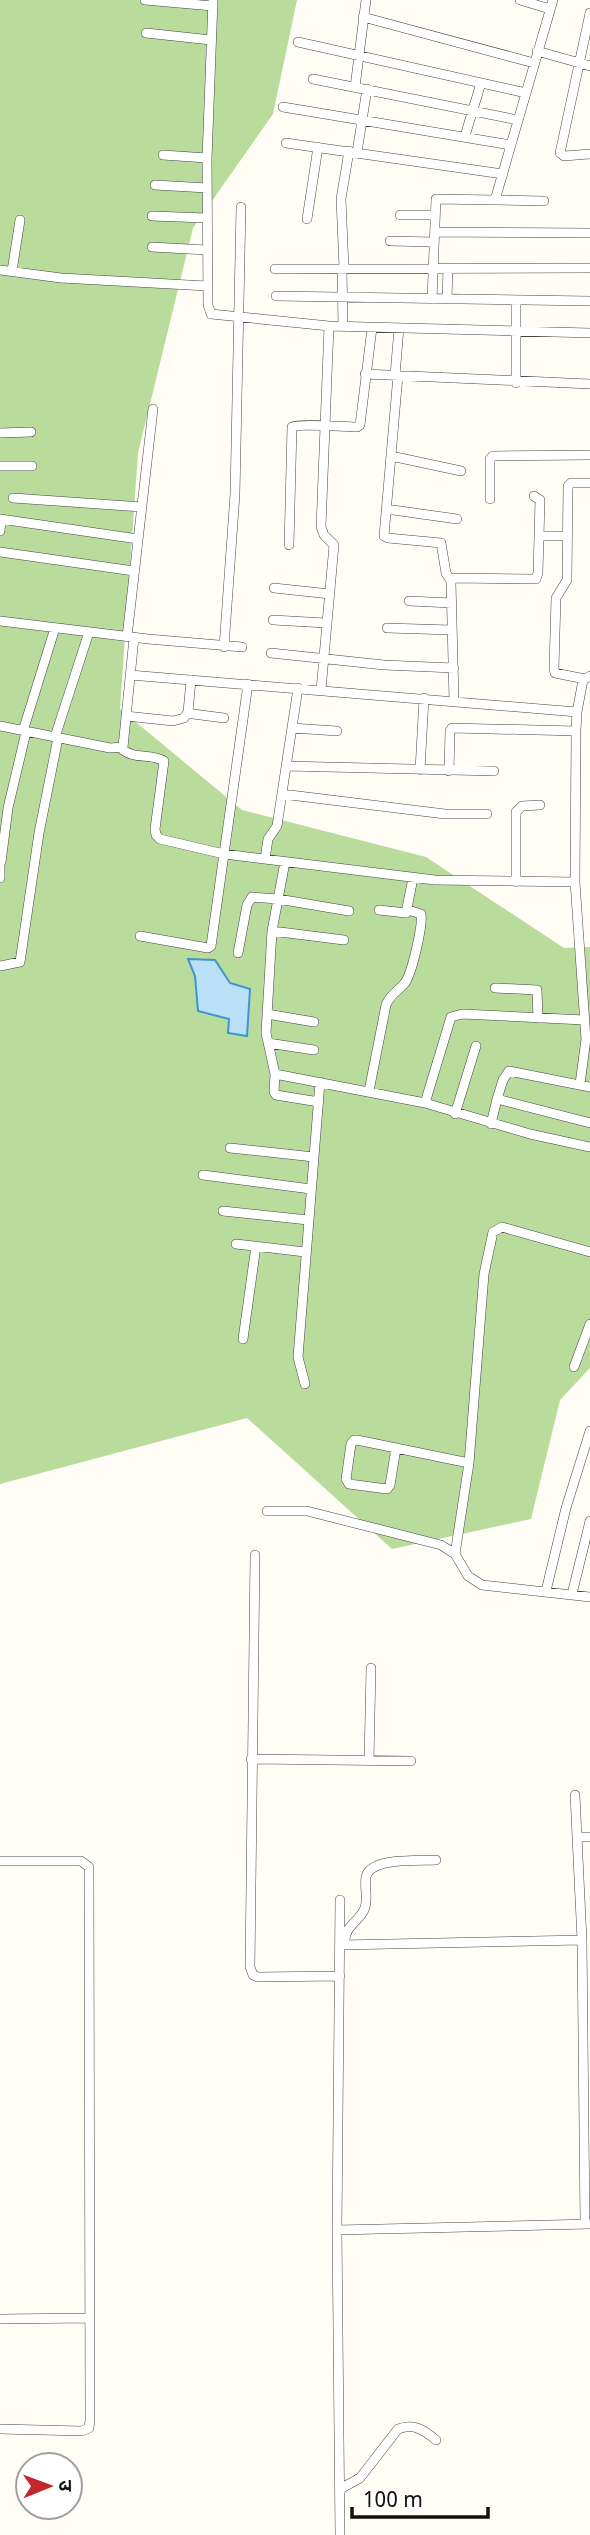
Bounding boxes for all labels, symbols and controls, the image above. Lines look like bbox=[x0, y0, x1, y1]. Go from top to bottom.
north arrow bbox=[14, 2451, 84, 2521]
scale bar bbox=[352, 2476, 489, 2520]
text: उ bbox=[51, 2480, 76, 2492]
text: 100 m bbox=[363, 2488, 423, 2516]

